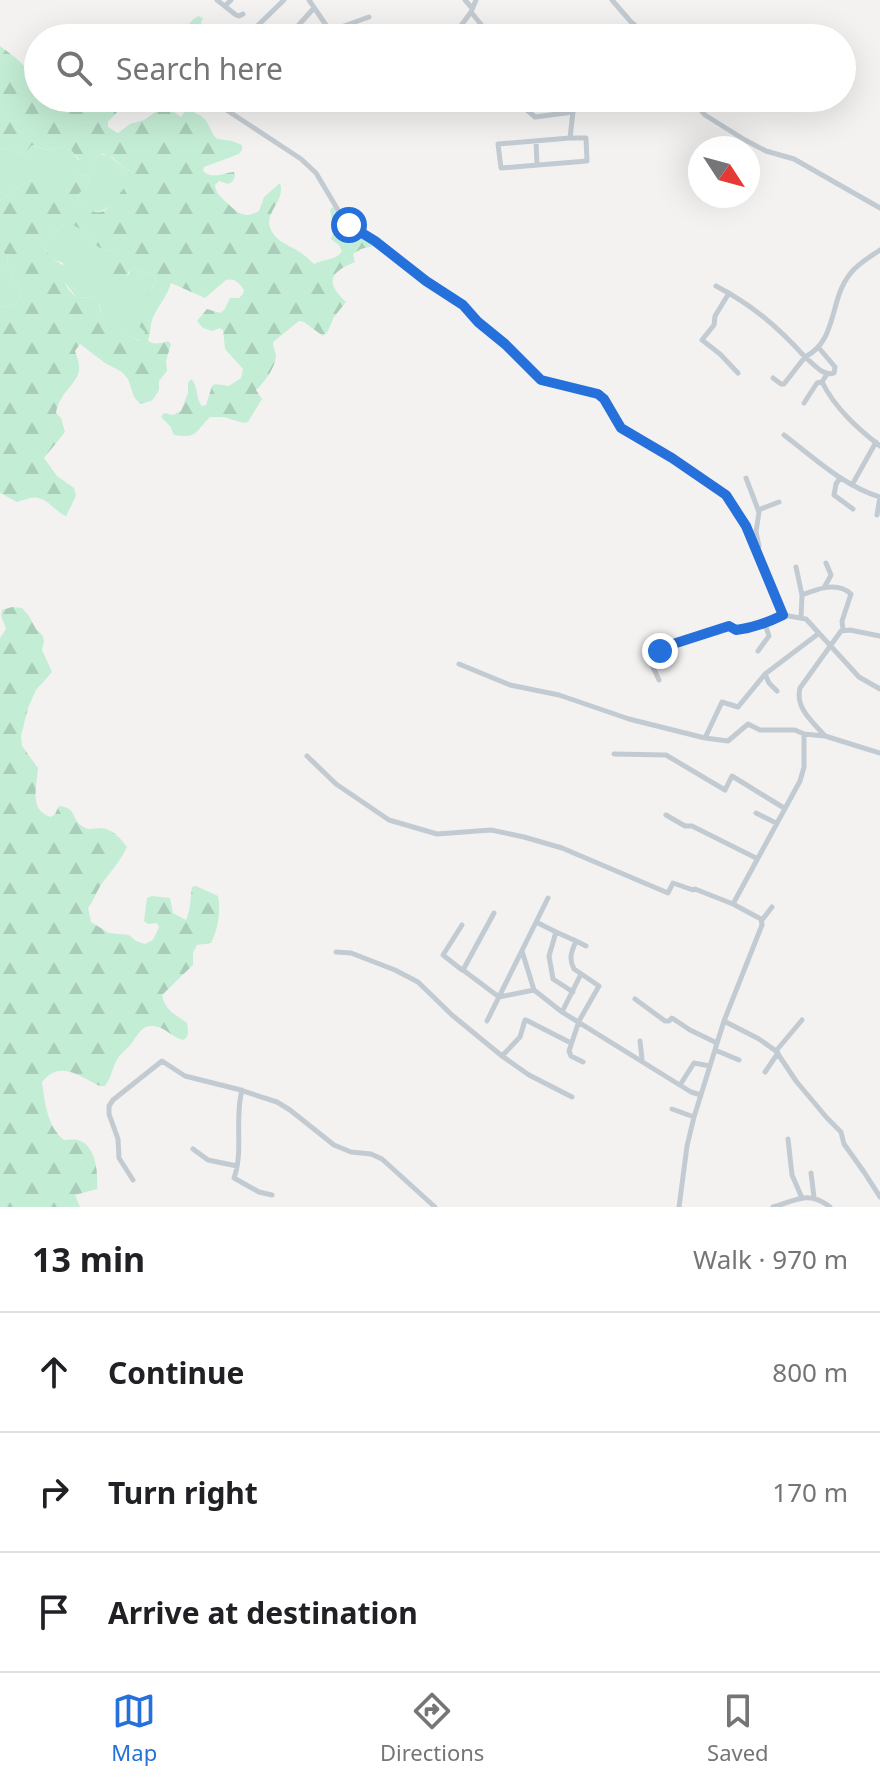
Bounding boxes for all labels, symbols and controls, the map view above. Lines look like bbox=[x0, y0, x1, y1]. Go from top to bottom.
search box bbox=[24, 24, 856, 112]
icon: search bbox=[52, 46, 96, 90]
text: Search here bbox=[116, 48, 283, 89]
north arrow bbox=[688, 136, 760, 208]
route start bbox=[331, 207, 367, 243]
route end bbox=[642, 633, 678, 669]
text: 13 min bbox=[32, 1236, 145, 1282]
text: Walk · 970 m bbox=[693, 1241, 848, 1277]
icon: ahead bbox=[32, 1350, 76, 1394]
text: Continue bbox=[108, 1352, 244, 1393]
text: 800 m bbox=[772, 1354, 848, 1390]
icon: right bbox=[32, 1470, 76, 1514]
text: Turn right bbox=[108, 1472, 258, 1513]
text: 170 m bbox=[772, 1474, 848, 1510]
icon: arrive bbox=[32, 1590, 76, 1634]
text: Arrive at destination bbox=[108, 1592, 418, 1633]
tab: Map bbox=[111, 1689, 157, 1767]
tab: Directions bbox=[380, 1689, 484, 1767]
tab: Saved bbox=[707, 1689, 769, 1767]

